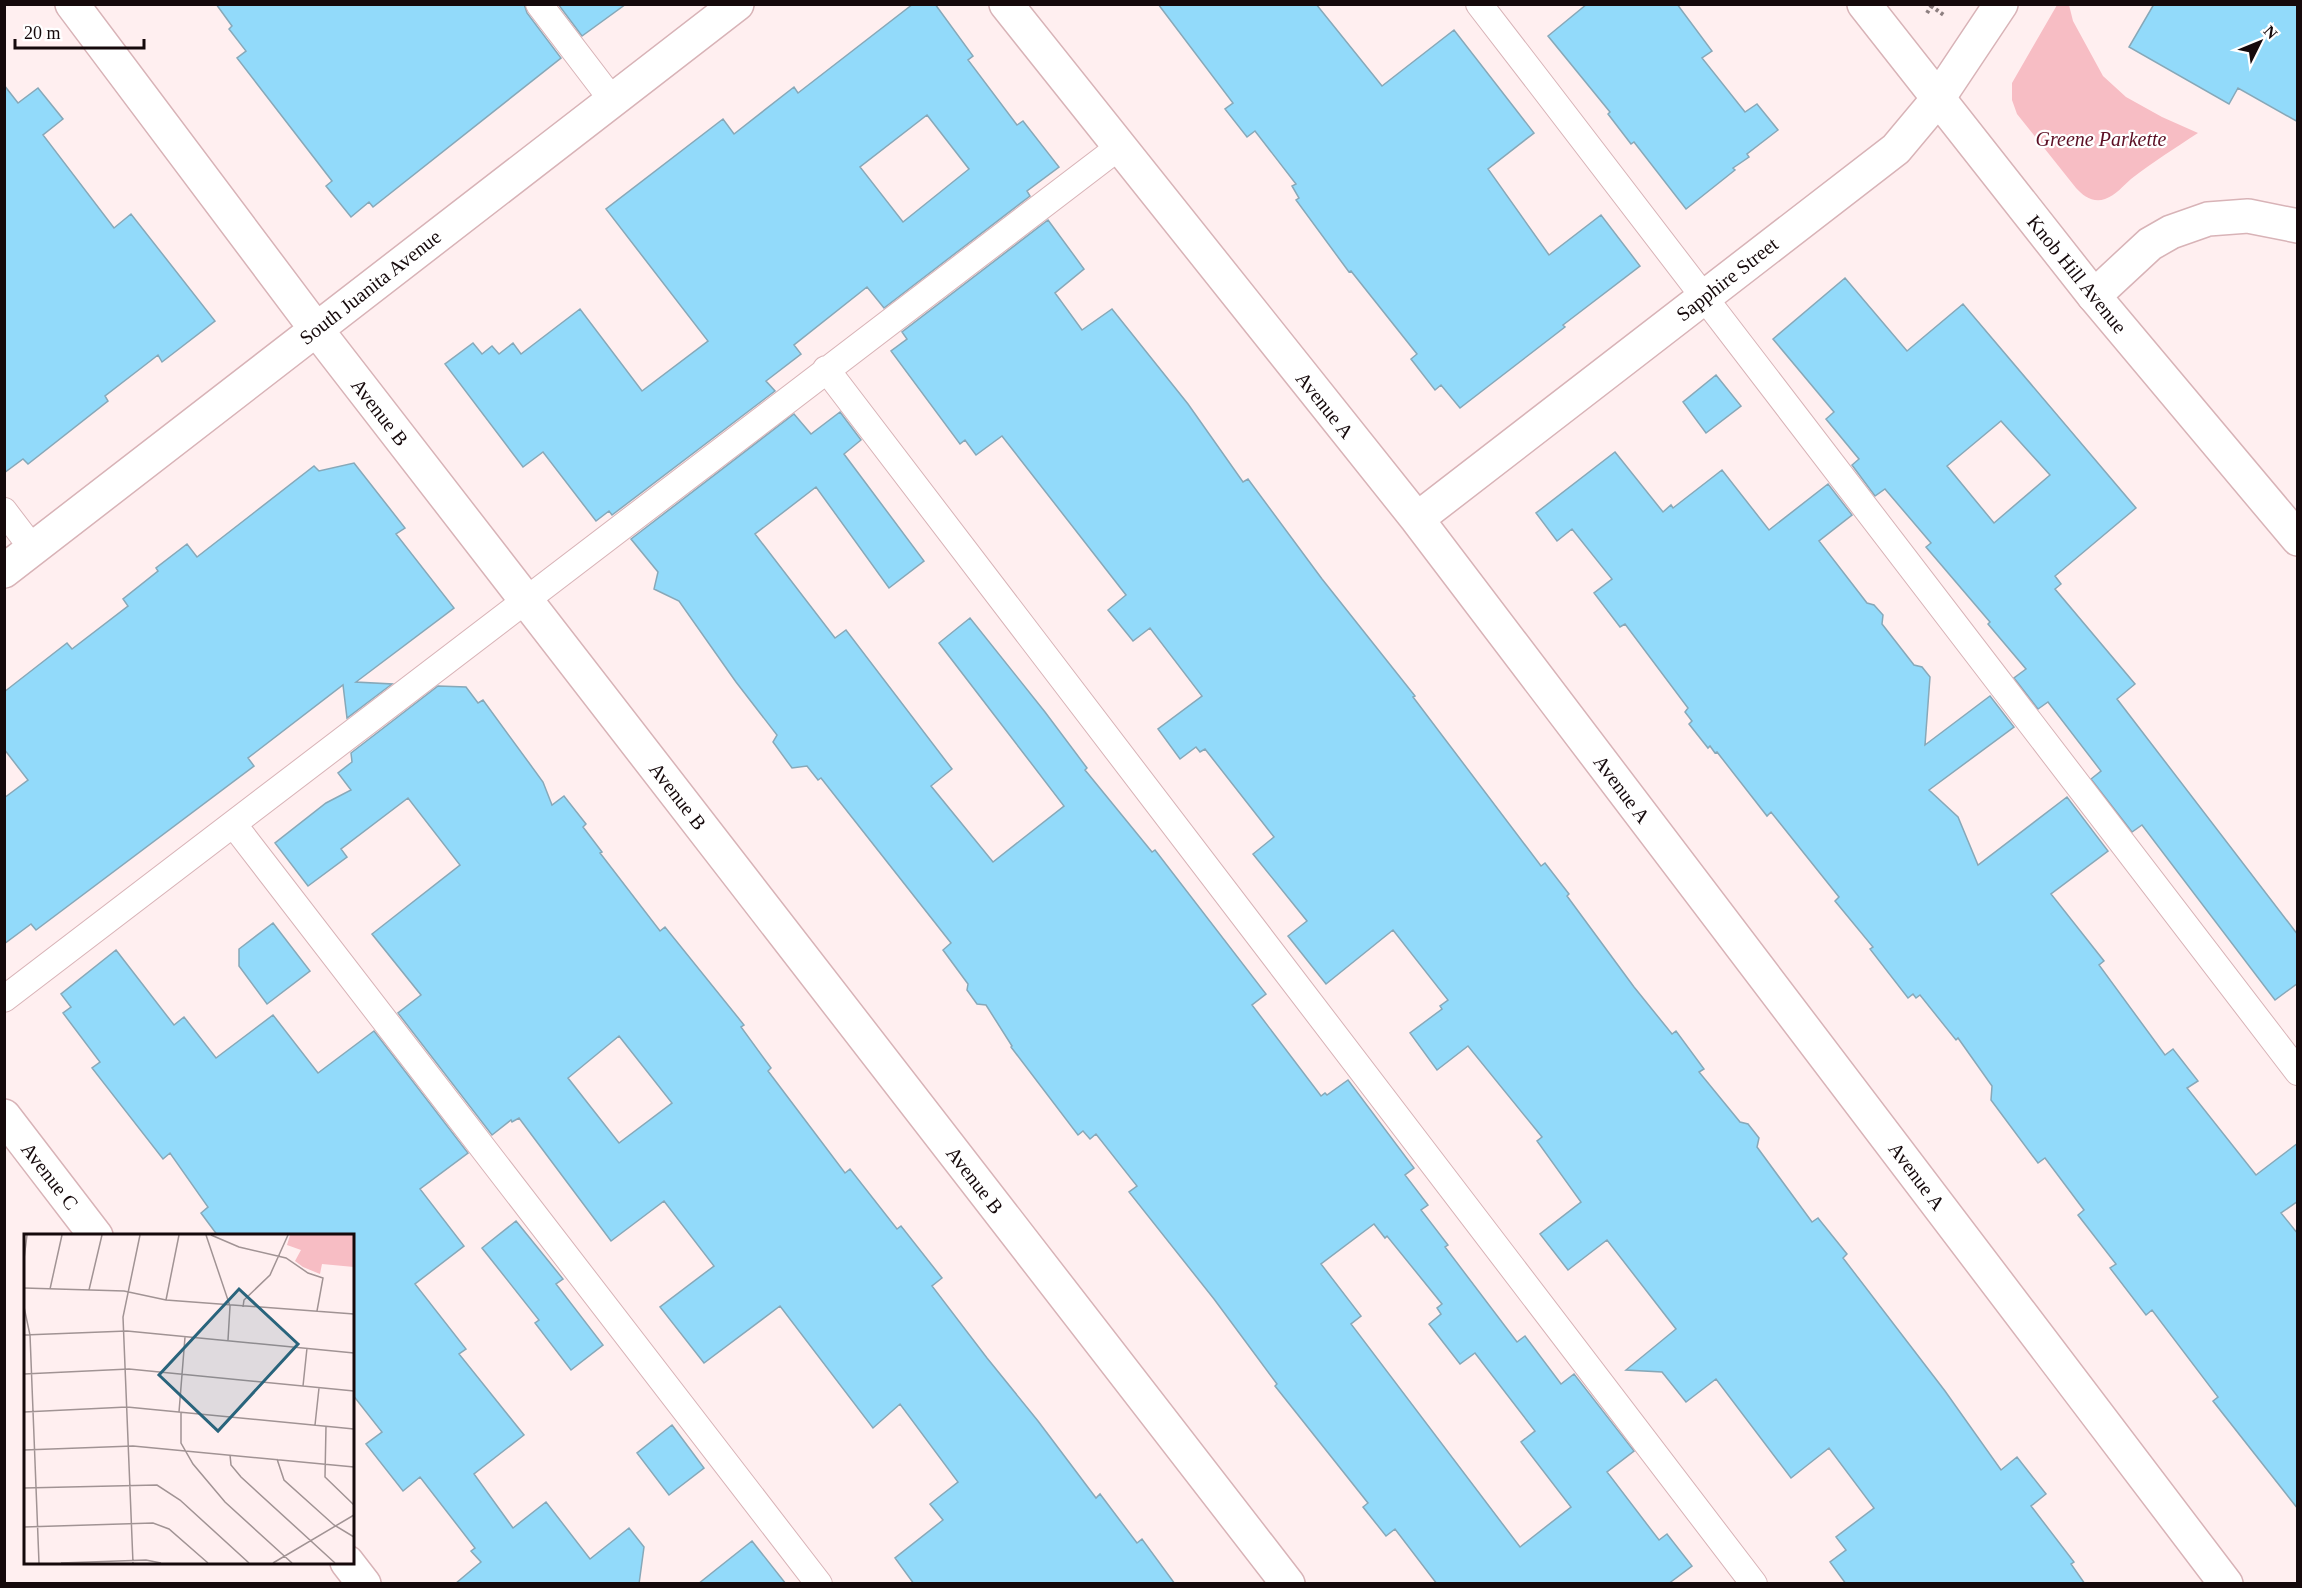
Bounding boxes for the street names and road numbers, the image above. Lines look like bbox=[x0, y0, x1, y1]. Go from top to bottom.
street label: Knob Hill Avenue bbox=[2023, 211, 2131, 337]
street label: South Juanita Avenue bbox=[295, 225, 445, 349]
street label: Sapphire Street bbox=[1672, 232, 1783, 326]
street label: Avenue A bbox=[1292, 367, 1359, 443]
street label: Avenue B bbox=[347, 374, 413, 450]
street label: Avenue A bbox=[1589, 751, 1655, 828]
street label: Avenue B bbox=[645, 758, 711, 834]
street label: Avenue C bbox=[17, 1138, 83, 1214]
street label: Avenue A bbox=[1884, 1138, 1950, 1215]
street label: Avenue B bbox=[942, 1142, 1008, 1218]

